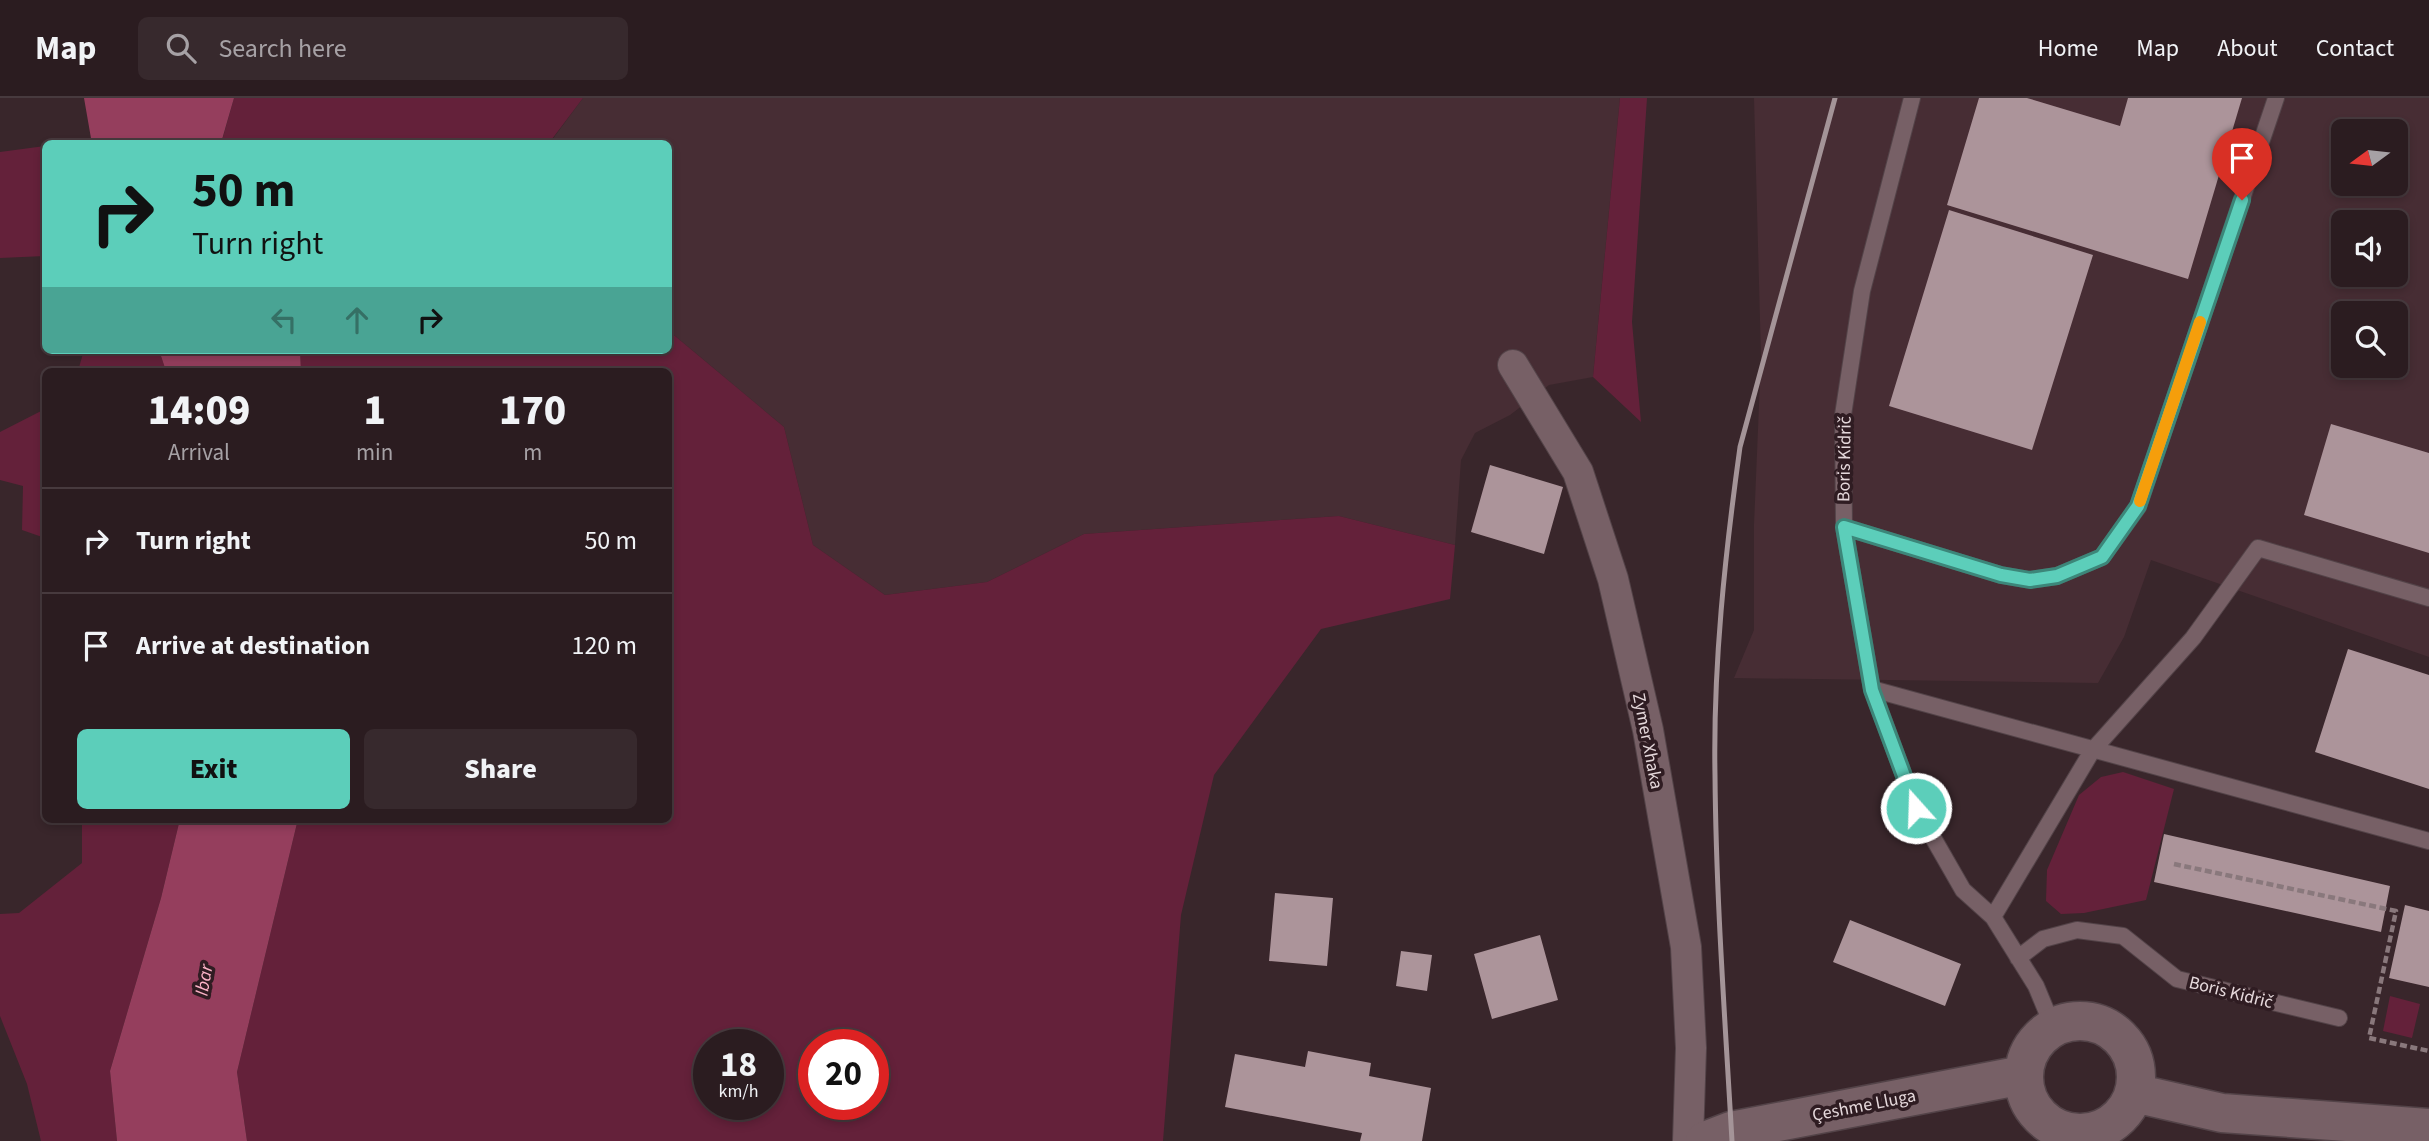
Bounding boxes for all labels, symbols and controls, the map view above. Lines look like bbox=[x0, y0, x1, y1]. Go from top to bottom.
search box bbox=[138, 17, 628, 80]
text: Map bbox=[35, 25, 96, 72]
icon: search bbox=[162, 29, 200, 67]
text: Search here bbox=[218, 30, 347, 67]
text: Home bbox=[2038, 31, 2098, 66]
text: Map bbox=[2136, 31, 2179, 66]
text: About bbox=[2217, 31, 2278, 66]
text: Contact bbox=[2316, 31, 2394, 66]
north arrow bbox=[2331, 119, 2408, 196]
map controls bbox=[2331, 119, 2408, 378]
pin bbox=[2212, 128, 2272, 200]
icon: arrive bbox=[2223, 139, 2261, 177]
text: 50 m bbox=[192, 156, 296, 226]
icon: right bbox=[77, 168, 168, 259]
button: sound bbox=[2331, 210, 2408, 287]
text: Turn right bbox=[192, 221, 323, 267]
icon: left bbox=[265, 301, 303, 339]
icon: ahead bbox=[338, 301, 376, 339]
icon: right bbox=[411, 301, 449, 339]
button: search bbox=[2331, 301, 2408, 378]
text: 14:09 bbox=[148, 381, 250, 441]
text: 1 bbox=[363, 381, 386, 441]
text: 170 bbox=[499, 381, 566, 441]
street label: Boris Kidrič bbox=[1831, 415, 1858, 502]
text: Arrival bbox=[168, 436, 230, 469]
text: min bbox=[356, 436, 393, 469]
text: m bbox=[523, 436, 542, 469]
icon: right bbox=[77, 522, 115, 560]
text: Turn right bbox=[136, 522, 251, 559]
text: 50 m bbox=[584, 522, 637, 559]
icon: arrive bbox=[77, 627, 115, 665]
text: Arrive at destination bbox=[136, 627, 370, 664]
text: 120 m bbox=[571, 627, 637, 664]
street label: Zymer Xhaka bbox=[1626, 691, 1669, 791]
button: Exit bbox=[77, 729, 350, 809]
button: Share bbox=[364, 729, 637, 809]
position arrow bbox=[1879, 771, 1953, 845]
water label: Ibar bbox=[188, 961, 221, 998]
street label: Boris Kidrič bbox=[2186, 970, 2276, 1015]
speed limit sign: 20 bbox=[798, 1029, 889, 1120]
text: 18 bbox=[720, 1040, 757, 1090]
text: km/h bbox=[719, 1079, 758, 1104]
street label: Çeshme Lluga bbox=[1810, 1083, 1918, 1128]

